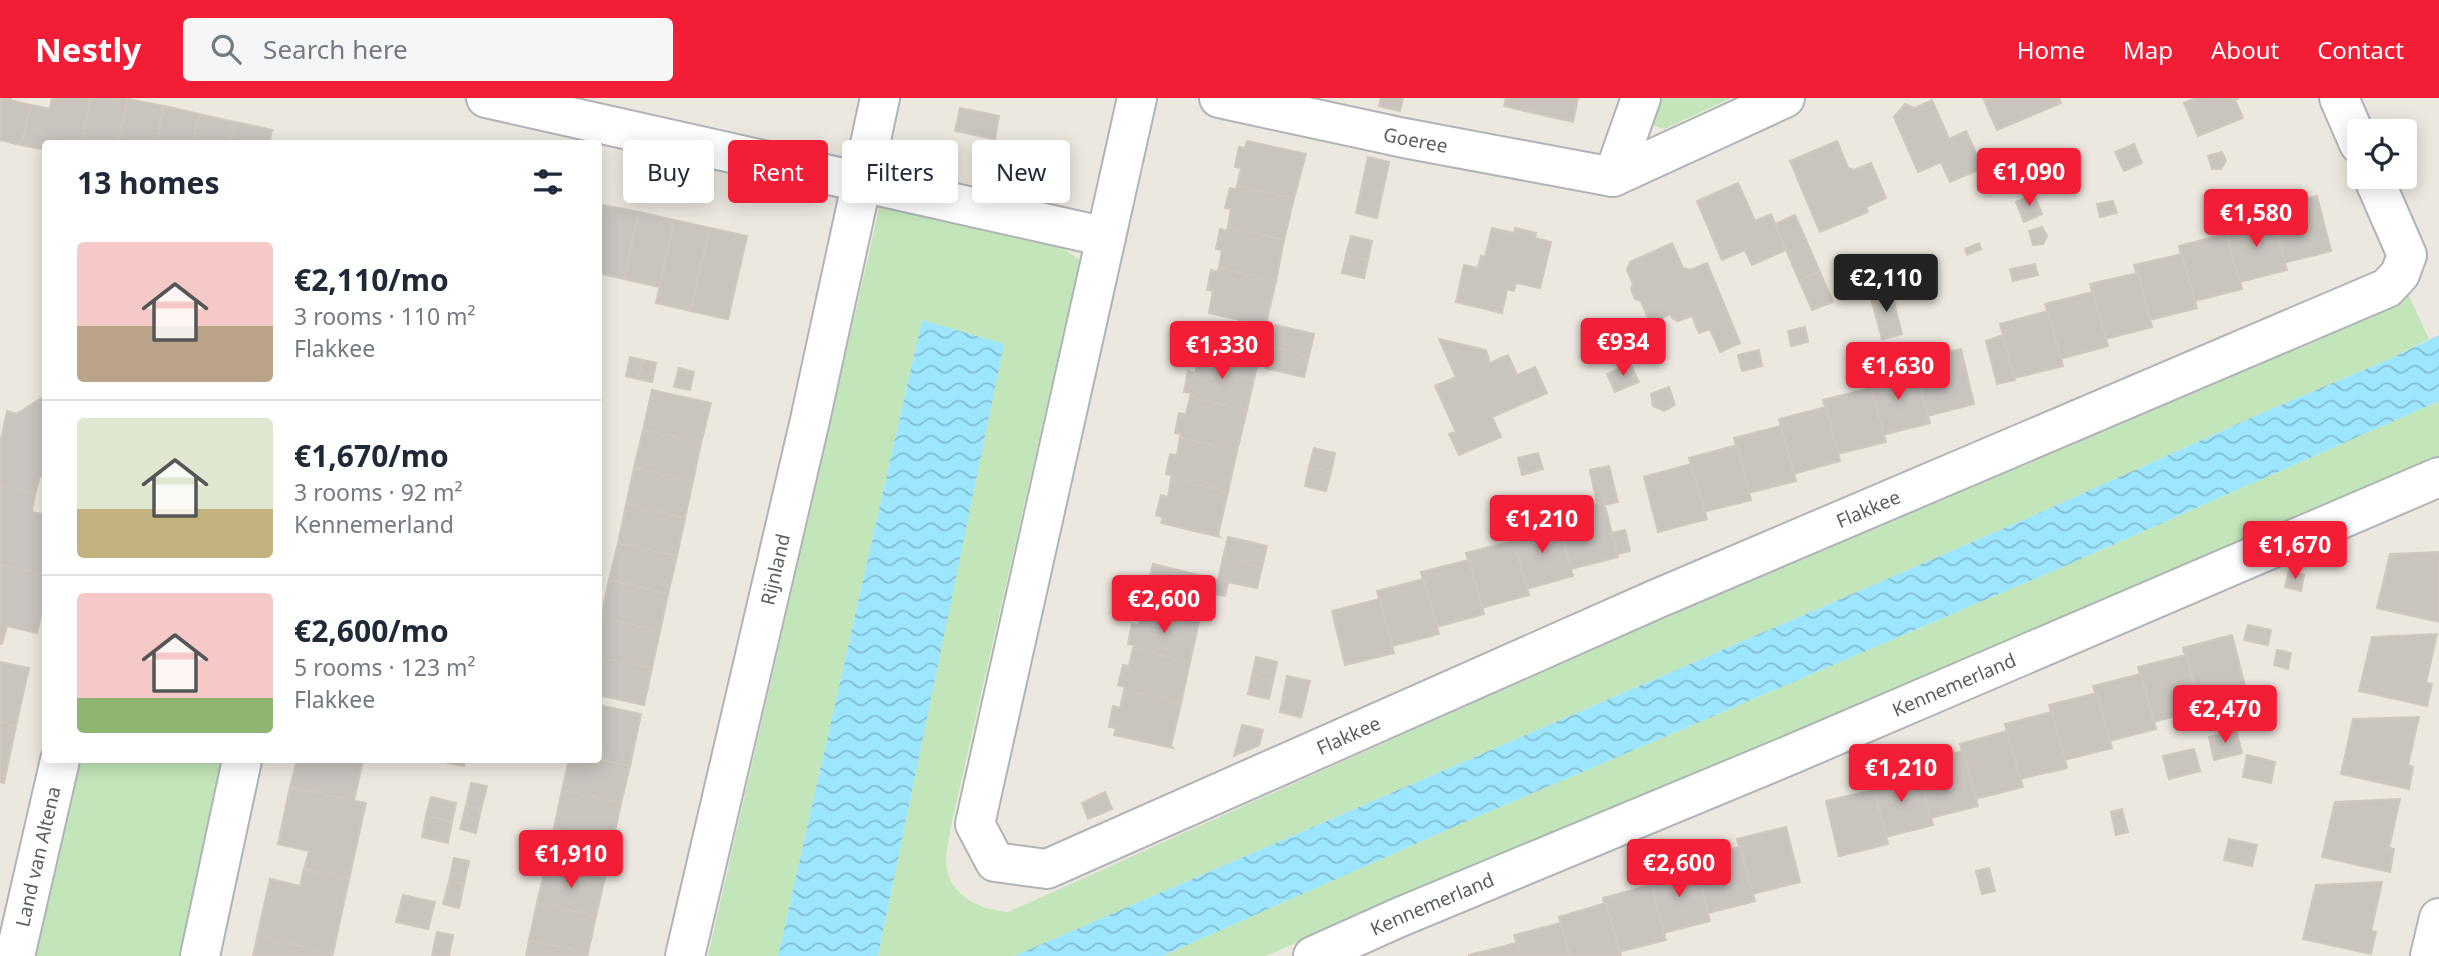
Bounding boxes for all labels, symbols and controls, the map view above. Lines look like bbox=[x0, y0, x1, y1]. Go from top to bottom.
search box bbox=[183, 18, 673, 81]
text: Nestly bbox=[35, 27, 141, 72]
icon: search bbox=[207, 30, 245, 68]
text: Search here bbox=[263, 31, 408, 67]
text: Home bbox=[2017, 33, 2085, 66]
text: Map bbox=[2123, 33, 2173, 66]
text: About bbox=[2211, 33, 2279, 66]
text: Contact bbox=[2317, 33, 2404, 66]
map controls bbox=[2347, 119, 2417, 189]
button: locate bbox=[2347, 119, 2417, 189]
street label: Goeree bbox=[1381, 121, 1450, 159]
chip: Buy bbox=[623, 140, 714, 203]
chip: Rent bbox=[728, 140, 828, 203]
chip: Filters bbox=[842, 140, 958, 203]
chip: New bbox=[972, 140, 1070, 203]
pin: €1,090 bbox=[1972, 148, 2086, 208]
text: €1,090 bbox=[1993, 155, 2065, 187]
text: 13 homes bbox=[77, 162, 220, 203]
icon: filters bbox=[529, 163, 567, 201]
pin: €1,580 bbox=[2199, 190, 2313, 249]
text: €1,580 bbox=[2220, 196, 2292, 228]
pin: €2,110 bbox=[1829, 254, 1943, 314]
text: €2,110/mo bbox=[294, 259, 449, 300]
text: €2,110 bbox=[1850, 261, 1922, 293]
icon: home bbox=[133, 270, 217, 354]
text: 3 rooms · 110 m² bbox=[294, 300, 476, 332]
pin: €934 bbox=[1582, 318, 1664, 378]
pin: €1,330 bbox=[1165, 322, 1279, 381]
text: €934 bbox=[1597, 325, 1649, 357]
text: €1,330 bbox=[1186, 328, 1258, 360]
text: Flakkee bbox=[294, 332, 375, 364]
pin: €1,630 bbox=[1841, 342, 1955, 402]
text: €1,630 bbox=[1862, 349, 1934, 381]
text: €1,670/mo bbox=[294, 435, 449, 476]
icon: home bbox=[133, 446, 217, 530]
text: 3 rooms · 92 m² bbox=[294, 476, 463, 508]
street label: Flakkee bbox=[1832, 484, 1904, 534]
pin: €1,210 bbox=[1485, 496, 1599, 555]
text: €1,210 bbox=[1506, 502, 1578, 534]
text: Kennemerland bbox=[294, 508, 454, 540]
pin: €1,670 bbox=[2238, 522, 2352, 581]
text: €1,670 bbox=[2259, 528, 2331, 560]
street label: Rijnland bbox=[754, 531, 796, 608]
pin: €2,600 bbox=[1107, 575, 1221, 635]
text: €2,600 bbox=[1128, 582, 1200, 614]
text: €2,600/mo bbox=[294, 610, 449, 651]
icon: home bbox=[133, 621, 217, 705]
street label: Kennemerland bbox=[1888, 647, 2020, 723]
text: 5 rooms · 123 m² bbox=[294, 651, 476, 683]
text: Flakkee bbox=[294, 683, 375, 715]
pin: €2,470 bbox=[2168, 686, 2282, 745]
text: €2,470 bbox=[2189, 692, 2261, 724]
street label: Flakkee bbox=[1312, 710, 1384, 761]
pin: €1,210 bbox=[1844, 744, 1958, 804]
text: €1,210 bbox=[1865, 751, 1937, 783]
street label: Land van Altena bbox=[9, 784, 67, 929]
pin: €1,910 bbox=[514, 830, 628, 890]
text: €1,910 bbox=[535, 837, 607, 869]
pin: €2,600 bbox=[1622, 840, 1736, 899]
text: €2,600 bbox=[1643, 846, 1715, 878]
street label: Kennemerland bbox=[1366, 866, 1498, 942]

